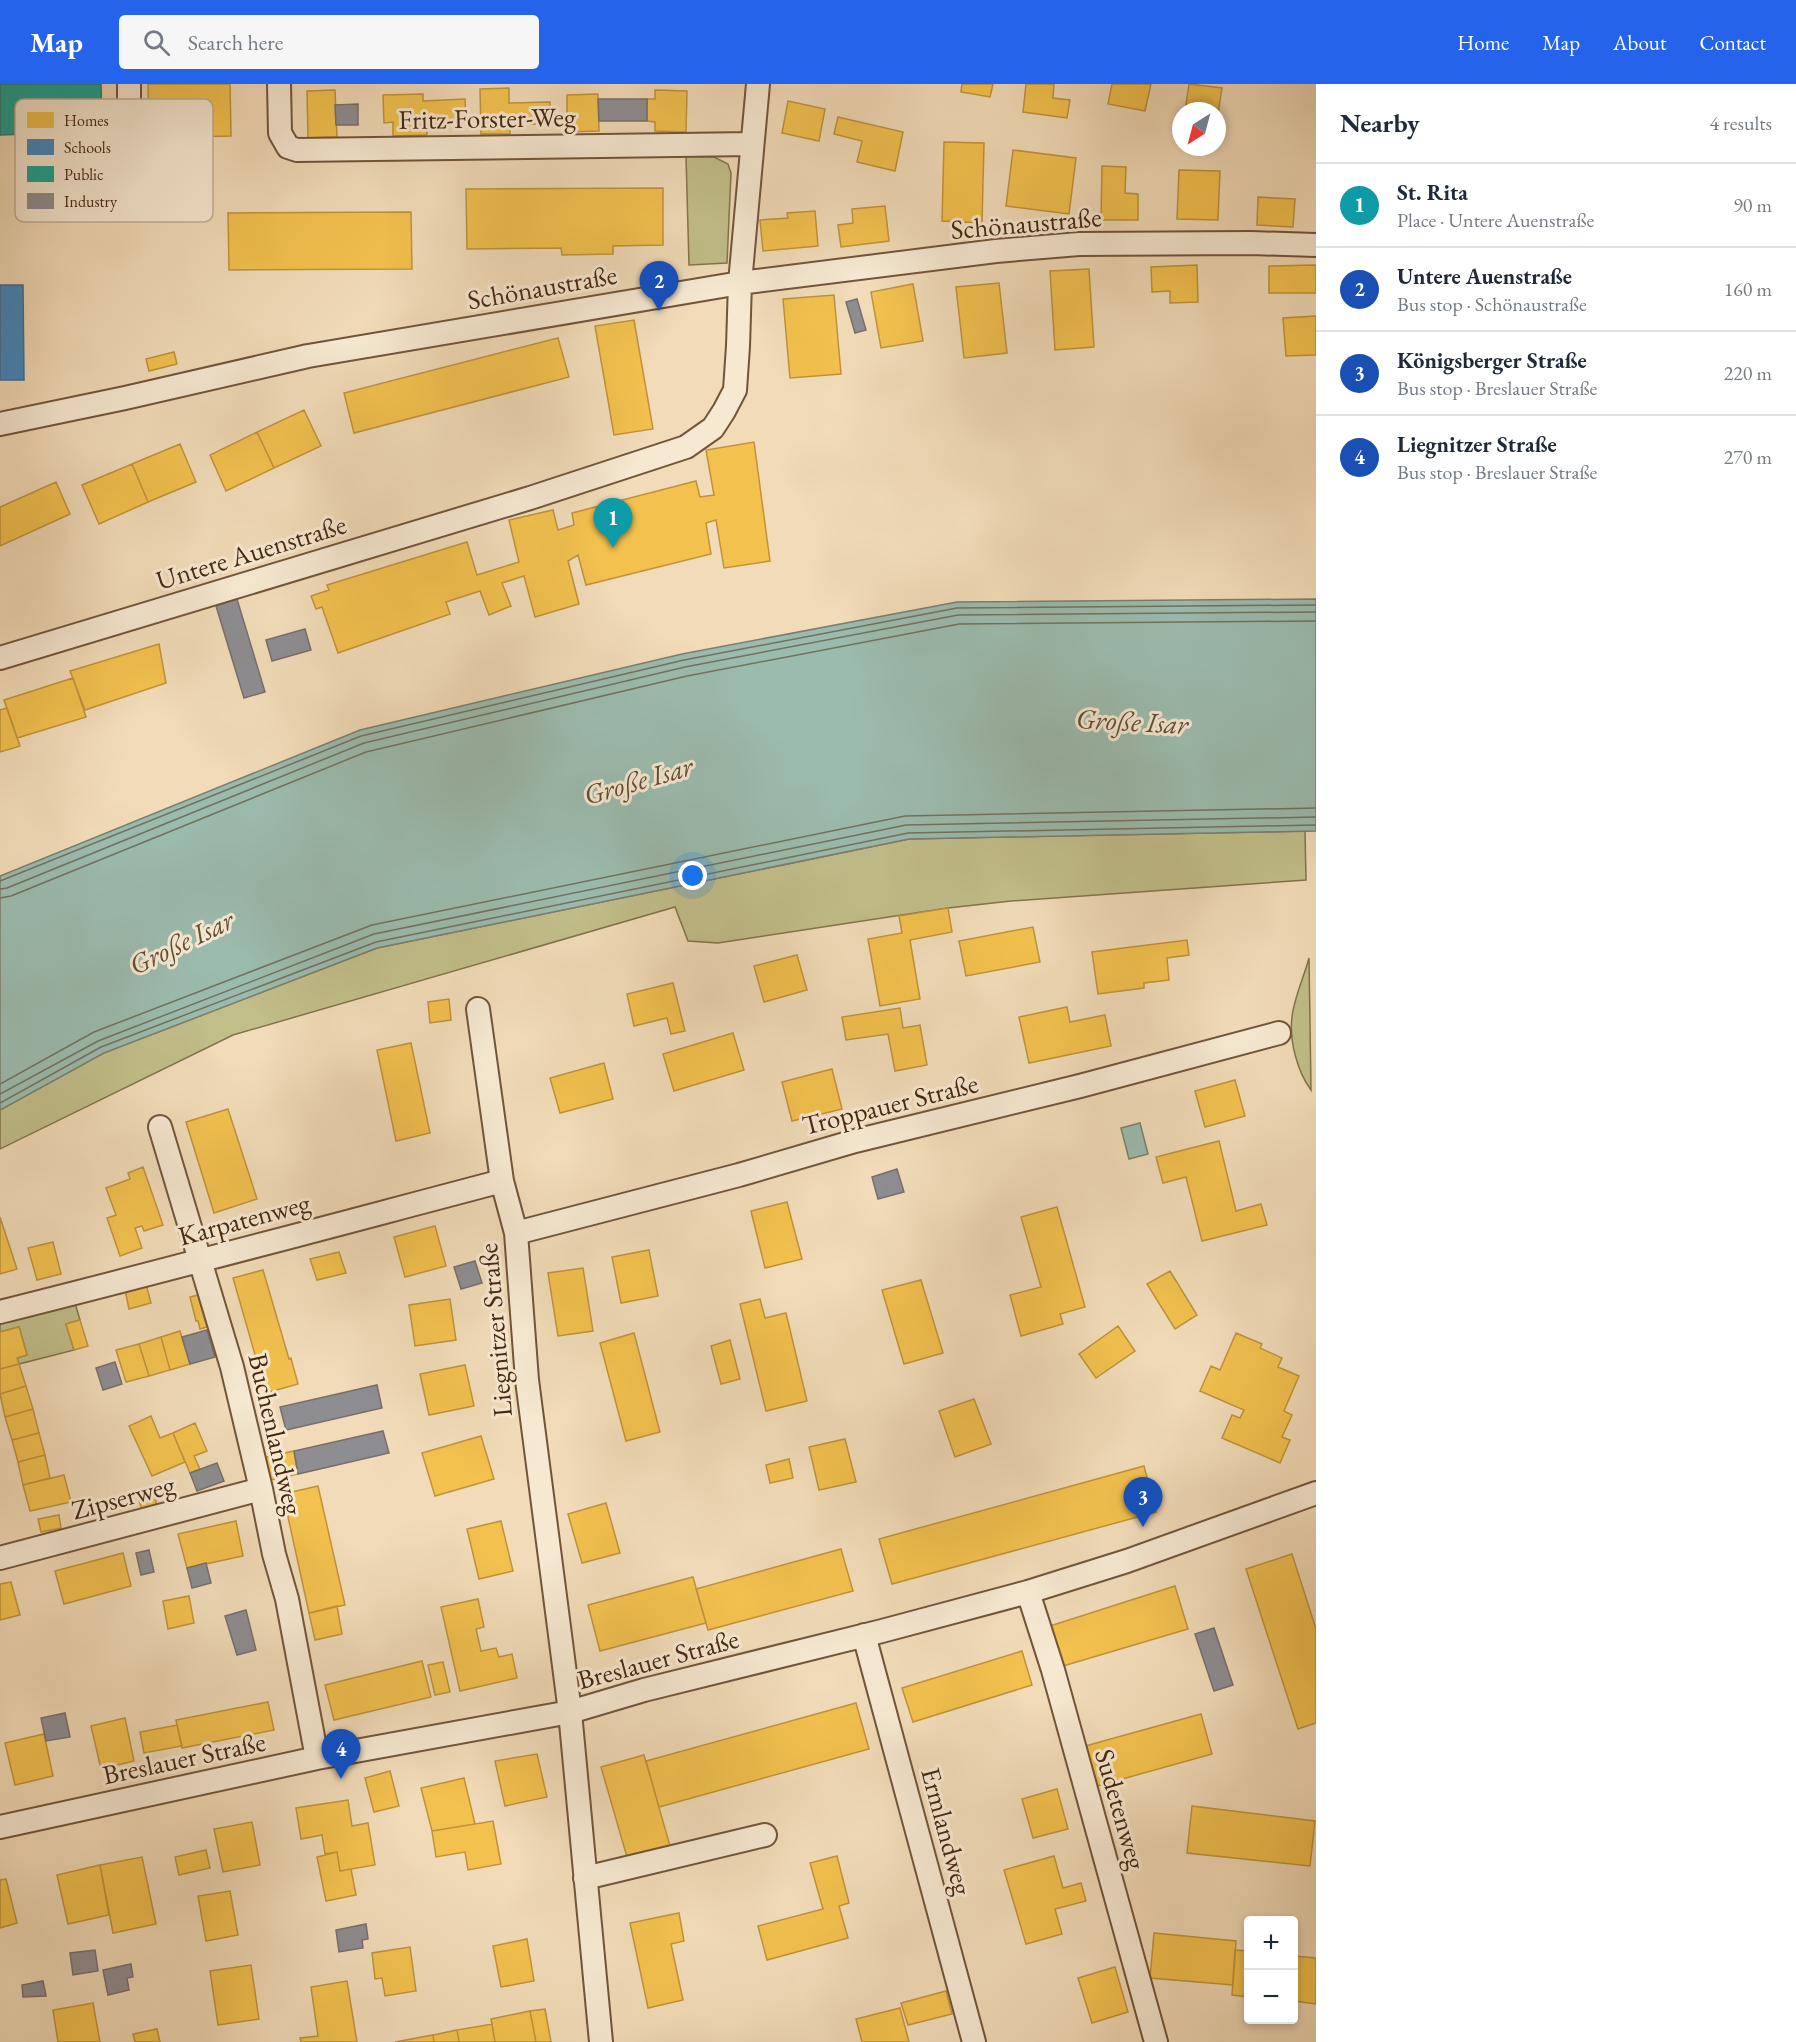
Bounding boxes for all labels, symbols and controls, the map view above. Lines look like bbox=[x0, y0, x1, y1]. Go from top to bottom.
search box bbox=[119, 15, 539, 69]
text: Map bbox=[30, 24, 83, 60]
icon: search bbox=[140, 26, 173, 59]
text: Search here bbox=[188, 28, 283, 57]
text: Home bbox=[1457, 29, 1509, 56]
text: Map bbox=[1542, 29, 1580, 56]
text: About bbox=[1613, 29, 1666, 56]
text: Contact bbox=[1699, 29, 1766, 56]
legend bbox=[15, 99, 213, 222]
street label: Fritz-Forster-Weg bbox=[398, 99, 576, 137]
north arrow bbox=[1172, 102, 1226, 156]
text: Nearby bbox=[1340, 106, 1420, 140]
text: Homes bbox=[64, 110, 109, 131]
text: 4 results bbox=[1709, 110, 1772, 136]
text: Schools bbox=[64, 137, 111, 158]
text: Public bbox=[64, 164, 104, 185]
text: St. Rita bbox=[1397, 178, 1468, 207]
text: Industry bbox=[64, 191, 118, 212]
text: 1 bbox=[1354, 192, 1365, 218]
text: 90 m bbox=[1733, 192, 1772, 218]
street label: Schönaustraße bbox=[949, 199, 1103, 247]
text: Place · Untere Auenstraße bbox=[1397, 207, 1594, 233]
street label: Schönaustraße bbox=[465, 257, 619, 317]
pin: 2 bbox=[640, 262, 678, 311]
text: Untere Auenstraße bbox=[1397, 262, 1572, 291]
text: 2 bbox=[1354, 276, 1365, 302]
text: 160 m bbox=[1724, 276, 1772, 302]
text: Bus stop · Schönaustraße bbox=[1397, 291, 1587, 317]
text: Königsberger Straße bbox=[1397, 346, 1587, 375]
text: 3 bbox=[1354, 360, 1365, 386]
text: 220 m bbox=[1724, 360, 1772, 386]
text: Bus stop · Breslauer Straße bbox=[1397, 375, 1597, 401]
text: Liegnitzer Straße bbox=[1397, 430, 1557, 459]
text: 4 bbox=[1354, 444, 1365, 470]
text: 270 m bbox=[1724, 444, 1772, 470]
text: Bus stop · Breslauer Straße bbox=[1397, 459, 1597, 485]
pin: 1 bbox=[594, 498, 632, 548]
street label: Untere Auenstraße bbox=[152, 506, 350, 598]
water label: Große Isar bbox=[1075, 700, 1190, 742]
water label: Große Isar bbox=[579, 747, 698, 813]
your location bbox=[678, 861, 707, 890]
water label: Große Isar bbox=[123, 901, 240, 983]
street label: Troppauer Straße bbox=[798, 1065, 982, 1143]
street label: Karpatenweg bbox=[174, 1185, 314, 1253]
street label: Liegnitzer Straße bbox=[470, 1242, 520, 1418]
street label: Buchenlandweg bbox=[240, 1350, 312, 1519]
street label: Zipserweg bbox=[68, 1466, 179, 1528]
pin: 3 bbox=[1124, 1478, 1162, 1527]
street label: Breslauer Straße bbox=[574, 1621, 742, 1697]
street label: Breslauer Straße bbox=[99, 1724, 269, 1792]
pin: 4 bbox=[322, 1730, 360, 1779]
street label: Sudetenweg bbox=[1087, 1745, 1155, 1873]
street label: Ermlandweg bbox=[913, 1763, 981, 1899]
map controls bbox=[1244, 1916, 1298, 2024]
button: + bbox=[1244, 1916, 1298, 1970]
button: − bbox=[1244, 1970, 1298, 2024]

